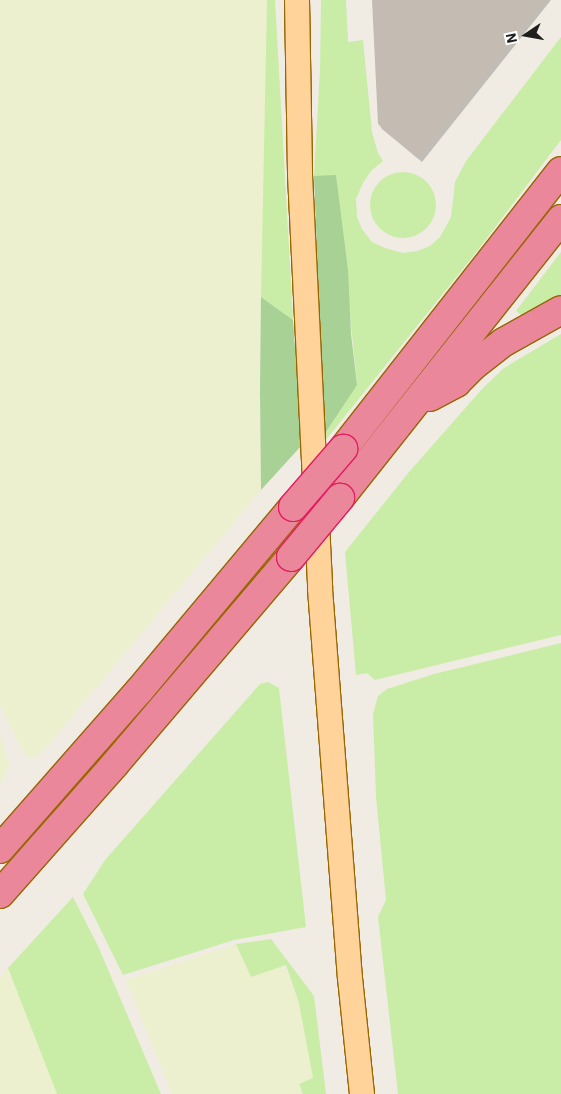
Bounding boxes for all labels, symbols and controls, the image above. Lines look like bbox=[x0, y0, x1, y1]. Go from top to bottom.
north arrow bbox=[501, 10, 551, 60]
text: N bbox=[501, 31, 521, 45]

